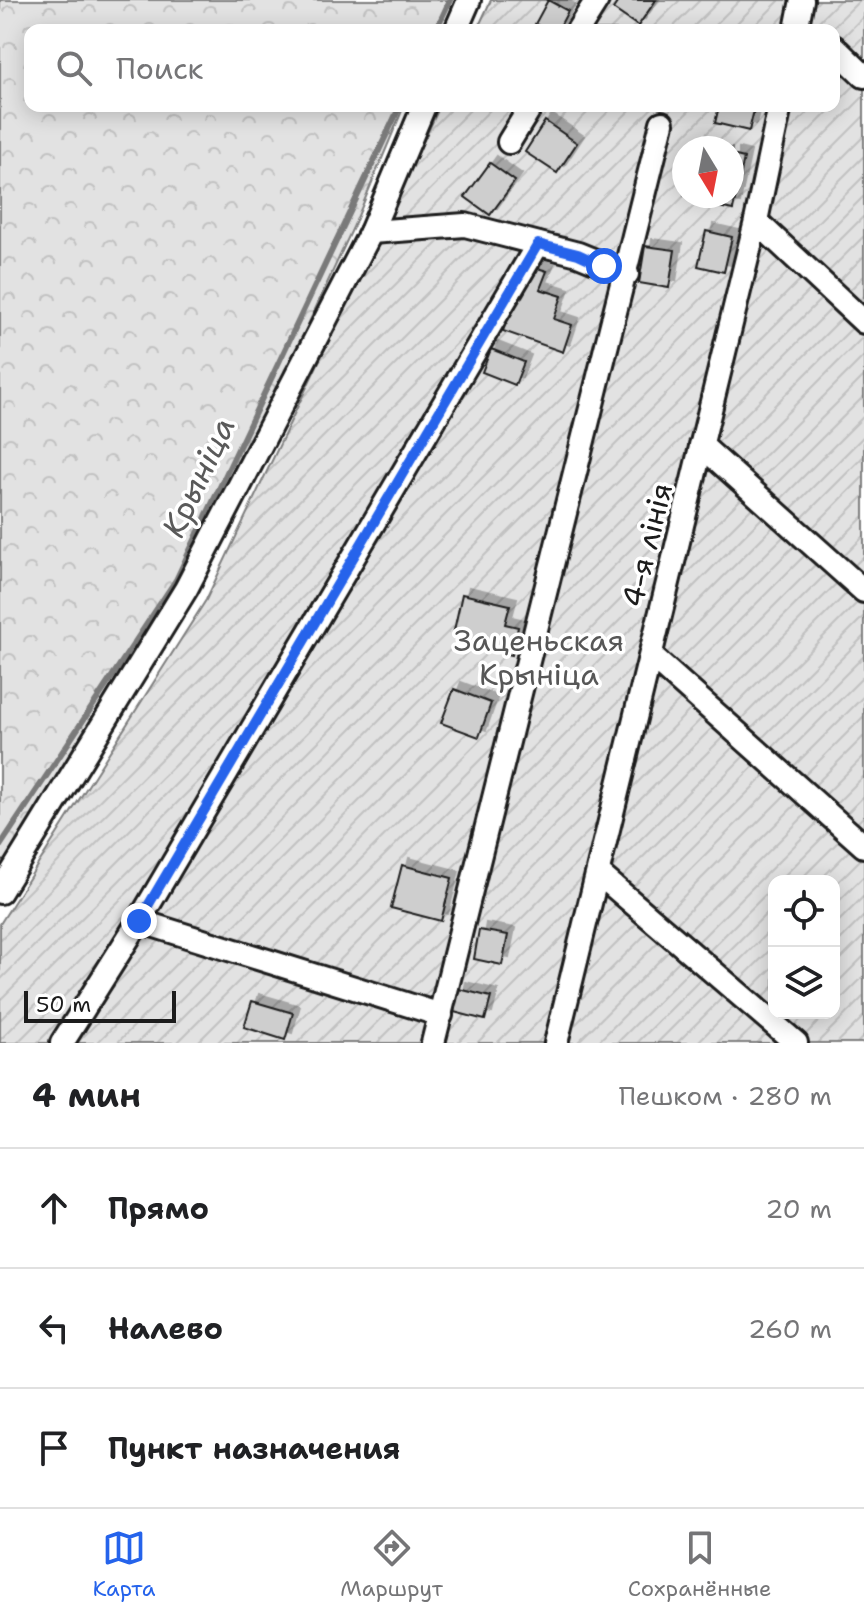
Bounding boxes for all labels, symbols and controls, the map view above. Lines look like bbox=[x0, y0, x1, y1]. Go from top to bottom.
search box bbox=[24, 24, 840, 112]
icon: search bbox=[52, 46, 96, 90]
text: Поиск bbox=[116, 48, 204, 89]
north arrow bbox=[672, 136, 744, 208]
route start bbox=[586, 248, 622, 284]
water label: Крыніца bbox=[151, 410, 245, 544]
street label: 4-я лінія bbox=[612, 478, 682, 612]
park label: Заценьская Крыніца bbox=[454, 620, 624, 695]
map controls bbox=[768, 875, 840, 1019]
button: locate bbox=[768, 875, 840, 947]
route end bbox=[121, 903, 157, 939]
button: layers bbox=[768, 947, 840, 1019]
scale bar bbox=[24, 987, 176, 1023]
text: 50 m bbox=[36, 990, 91, 1019]
text: 4 мин bbox=[32, 1072, 141, 1118]
text: Пешком · 280 m bbox=[619, 1078, 832, 1113]
icon: ahead bbox=[32, 1186, 76, 1230]
text: Прямо bbox=[108, 1188, 209, 1229]
text: 20 m bbox=[765, 1191, 832, 1226]
icon: left bbox=[32, 1306, 76, 1350]
text: Налево bbox=[108, 1308, 223, 1349]
text: 260 m bbox=[748, 1311, 832, 1346]
icon: arrive bbox=[32, 1426, 76, 1470]
text: Пункт назначения bbox=[108, 1428, 400, 1469]
tab: Карта bbox=[92, 1526, 155, 1603]
tab: Маршрут bbox=[340, 1526, 443, 1603]
tab: Сохранённые bbox=[628, 1526, 772, 1603]

